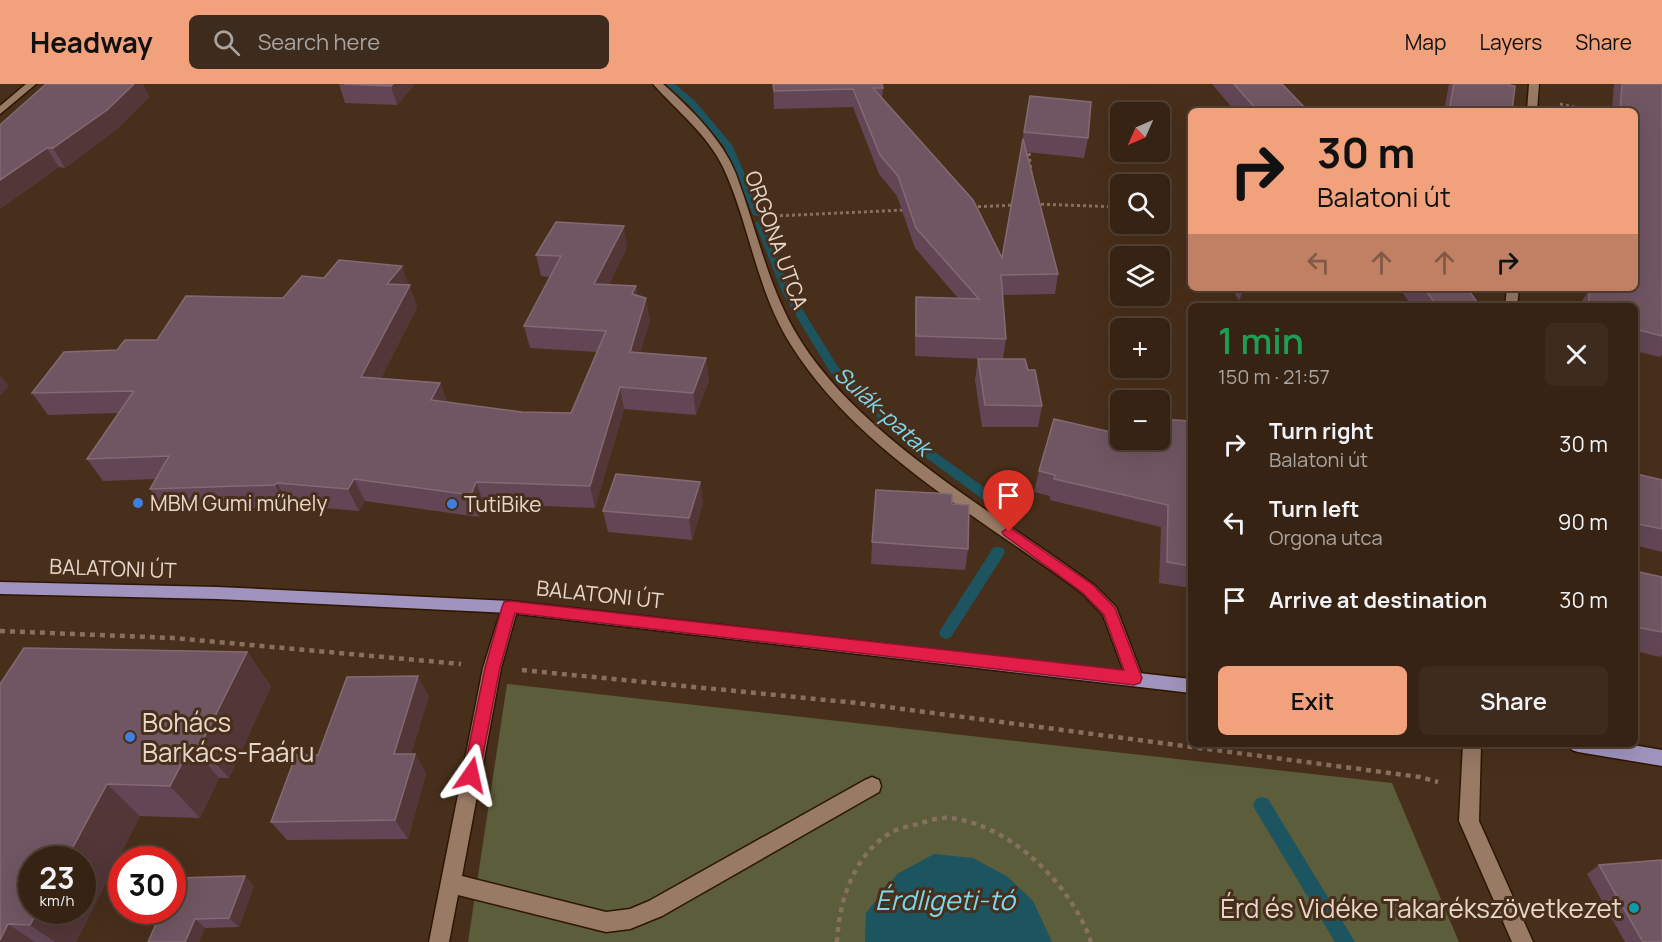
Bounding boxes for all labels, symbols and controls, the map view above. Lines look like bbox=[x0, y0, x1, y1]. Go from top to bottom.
search box bbox=[189, 15, 609, 69]
text: Headway bbox=[30, 23, 153, 61]
icon: search bbox=[210, 26, 243, 59]
text: Search here bbox=[258, 27, 380, 57]
text: Map bbox=[1405, 28, 1446, 56]
text: Layers bbox=[1479, 28, 1542, 56]
text: Share bbox=[1575, 28, 1632, 56]
north arrow bbox=[1110, 102, 1170, 162]
map controls bbox=[1110, 102, 1170, 450]
text: 30 m bbox=[1317, 123, 1415, 181]
icon: right bbox=[1218, 132, 1296, 210]
street label: ORGONA UTCA bbox=[739, 167, 815, 313]
button: search bbox=[1110, 174, 1170, 234]
text: Balatoni út bbox=[1317, 178, 1451, 215]
button: layers bbox=[1110, 246, 1170, 306]
icon: left bbox=[1302, 246, 1335, 279]
icon: ahead bbox=[1365, 246, 1398, 279]
icon: ahead bbox=[1428, 246, 1461, 279]
icon: right bbox=[1491, 246, 1524, 279]
text: 1 min bbox=[1218, 316, 1304, 365]
button: + bbox=[1110, 318, 1170, 378]
button: close bbox=[1545, 323, 1608, 386]
water label: Sulák-patak bbox=[828, 359, 940, 465]
text: 150 m · 21:57 bbox=[1218, 363, 1330, 390]
button: − bbox=[1110, 390, 1170, 450]
text: Turn right bbox=[1269, 416, 1374, 446]
icon: right bbox=[1218, 428, 1251, 461]
text: 30 m bbox=[1559, 429, 1608, 459]
text: Balatoni út bbox=[1269, 446, 1368, 473]
pin bbox=[983, 470, 1034, 532]
icon: arrive bbox=[992, 479, 1025, 512]
place label: MBM Gumi műhely bbox=[150, 489, 328, 517]
place label: TutiBike bbox=[464, 490, 542, 518]
text: Turn left bbox=[1269, 494, 1359, 524]
marker: MBM Gumi műhely bbox=[131, 496, 145, 510]
marker: TutiBike bbox=[445, 497, 459, 511]
icon: left bbox=[1218, 506, 1251, 539]
text: 90 m bbox=[1558, 507, 1608, 537]
text: Orgona utca bbox=[1269, 524, 1383, 551]
street label: BALATONI ÚT bbox=[49, 552, 178, 584]
street label: BALATONI ÚT bbox=[535, 573, 665, 615]
icon: arrive bbox=[1218, 584, 1251, 617]
text: Arrive at destination bbox=[1269, 585, 1487, 615]
text: 30 m bbox=[1559, 585, 1608, 615]
button: Exit bbox=[1218, 666, 1407, 735]
button: Share bbox=[1419, 666, 1608, 735]
place label: Bohács Barkács-Faáru bbox=[142, 704, 314, 770]
marker: Bohács Barkács-Faáru bbox=[123, 730, 137, 744]
position arrow bbox=[439, 743, 503, 807]
speed limit sign: 30 bbox=[108, 846, 186, 924]
text: 23 bbox=[39, 857, 75, 898]
water label: Érdligeti-tó bbox=[875, 881, 1017, 918]
text: km/h bbox=[40, 890, 74, 911]
place label: Érd és Vidéke Takarékszövetkezet bbox=[1220, 890, 1622, 926]
marker: Érd és Vidéke Takarékszövetkezet bbox=[1627, 901, 1641, 915]

